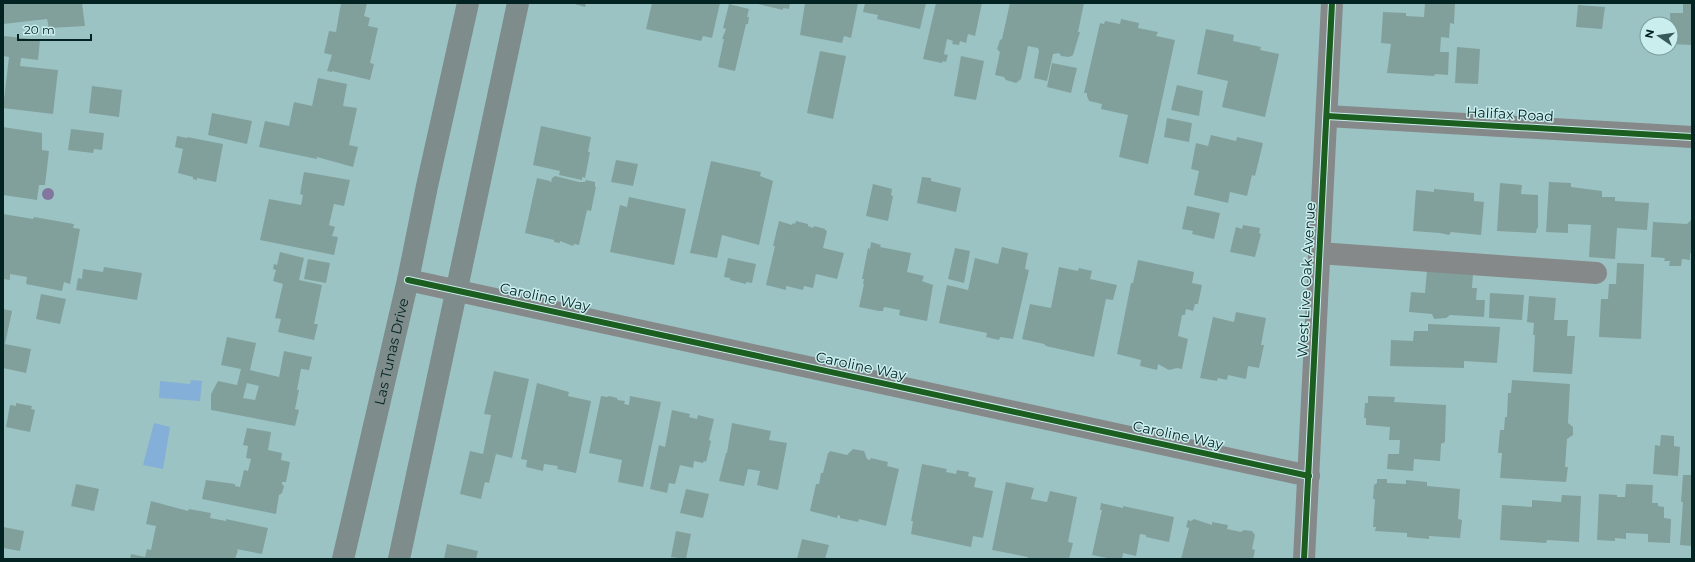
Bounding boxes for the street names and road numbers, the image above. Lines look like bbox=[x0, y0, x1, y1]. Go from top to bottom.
street label: Halifax Road bbox=[1466, 103, 1554, 125]
street label: West Live Oak Avenue bbox=[1293, 202, 1319, 358]
street label: Caroline Way bbox=[498, 279, 592, 315]
street label: Las Tunas Drive bbox=[370, 296, 412, 407]
street label: Caroline Way bbox=[814, 348, 908, 384]
street label: Caroline Way bbox=[1131, 417, 1225, 453]

